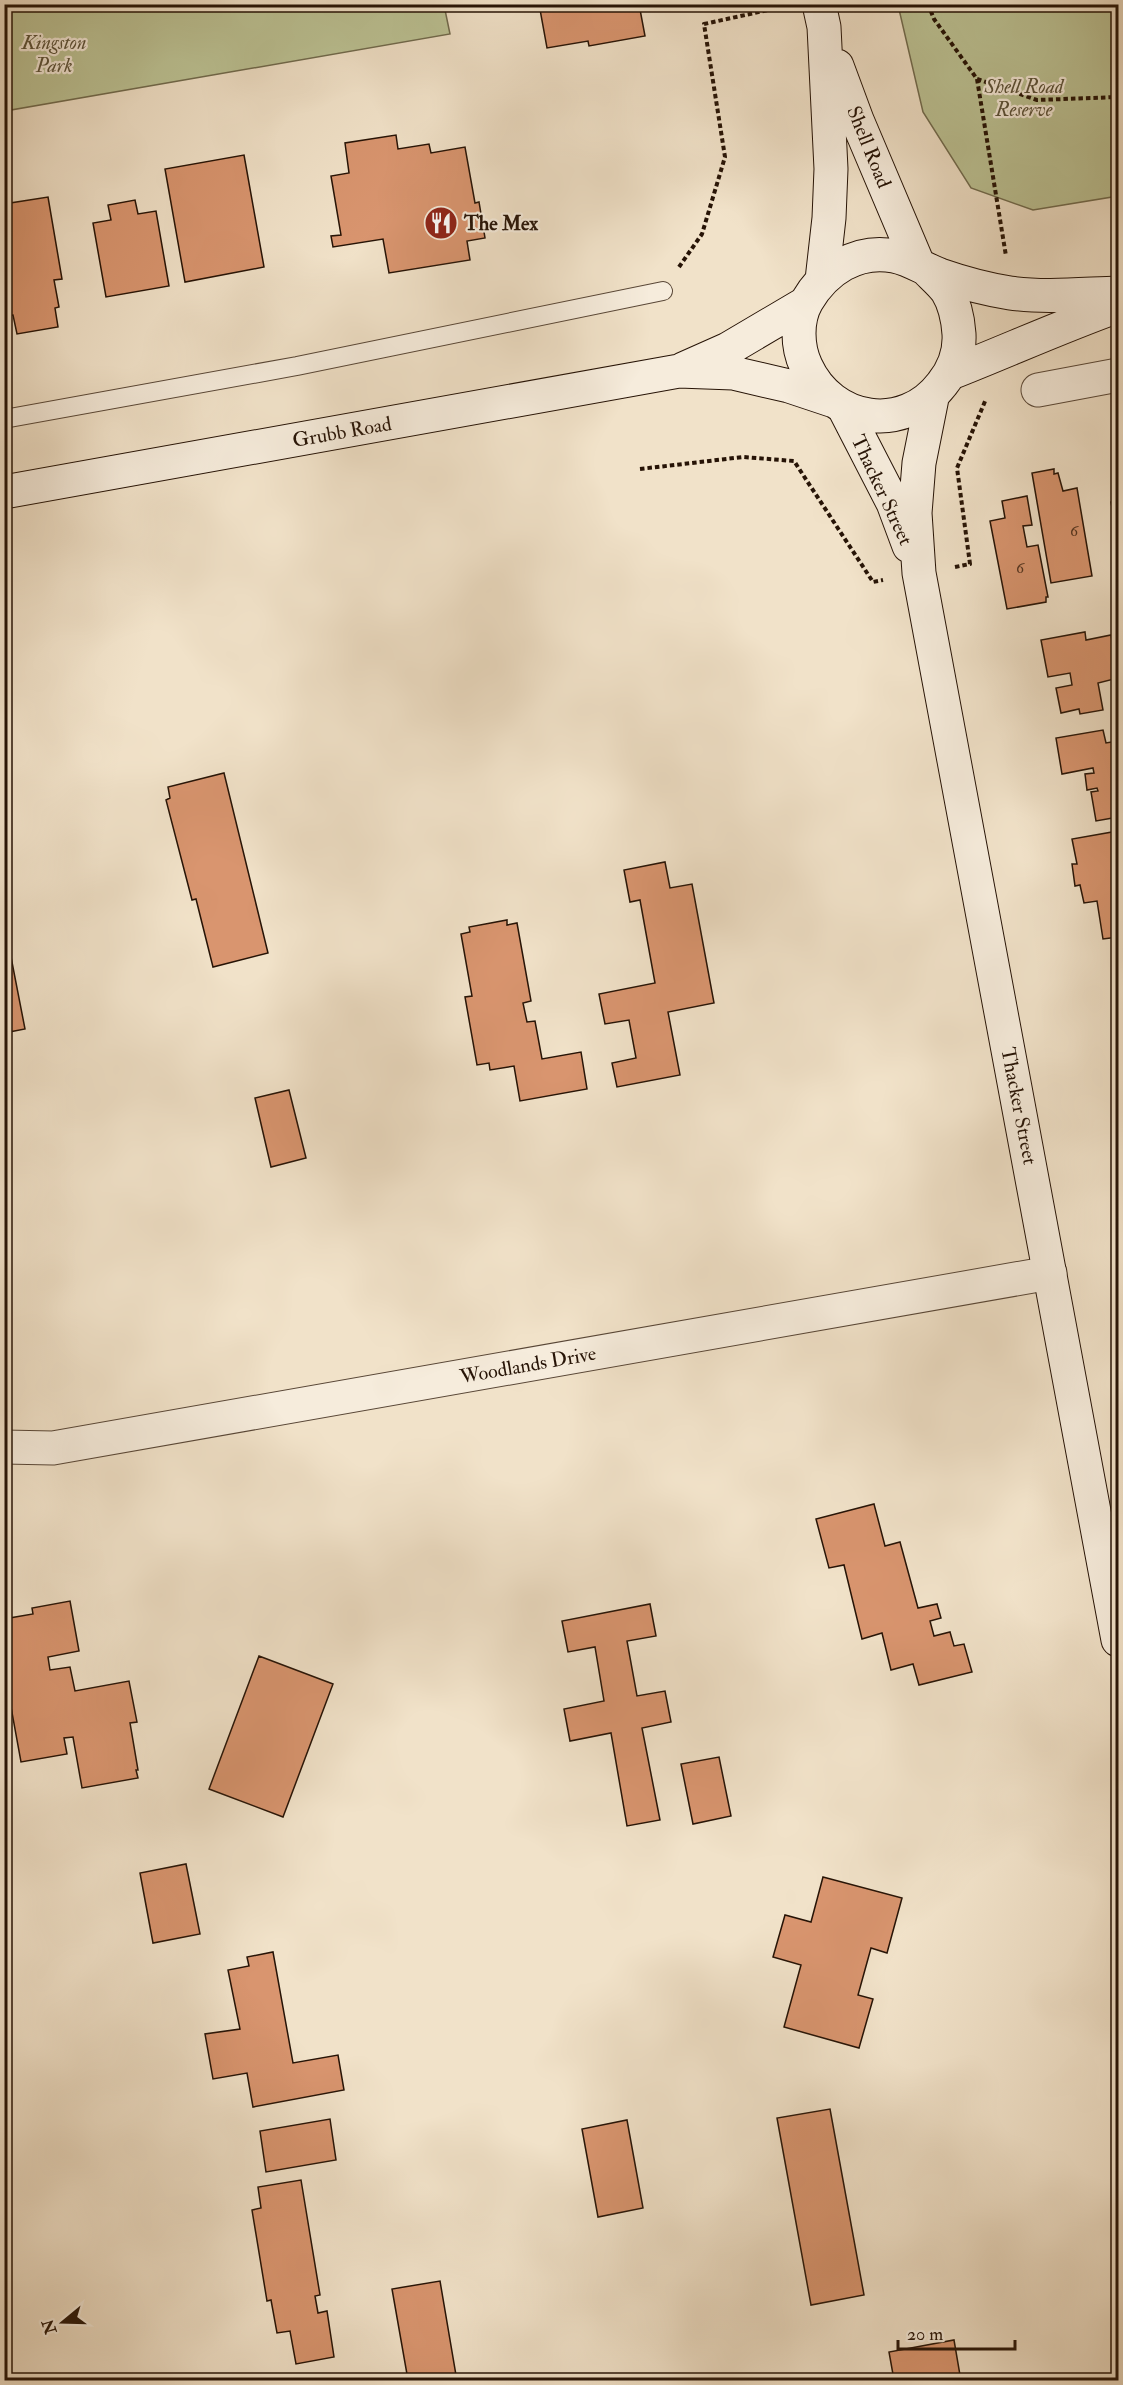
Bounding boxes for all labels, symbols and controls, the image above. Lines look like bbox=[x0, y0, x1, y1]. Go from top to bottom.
park label: Kingston Park bbox=[21, 30, 86, 78]
park label: Shell Road Reserve bbox=[984, 74, 1065, 122]
street label: Shell Road bbox=[841, 102, 897, 192]
restaurant icon: The Mex bbox=[423, 205, 459, 241]
place label: The Mex bbox=[463, 211, 538, 236]
street label: Grubb Road bbox=[290, 411, 394, 453]
street label: Thacker Street bbox=[845, 431, 919, 550]
house number: 6 bbox=[1070, 521, 1079, 541]
house number: 6 bbox=[1016, 558, 1025, 578]
street label: Thacker Street bbox=[995, 1045, 1043, 1167]
street label: Woodlands Drive bbox=[457, 1341, 598, 1389]
north arrow bbox=[33, 2292, 93, 2352]
scale bar bbox=[898, 2313, 1015, 2351]
text: N bbox=[38, 2316, 62, 2338]
text: 20 m bbox=[907, 2323, 943, 2346]

